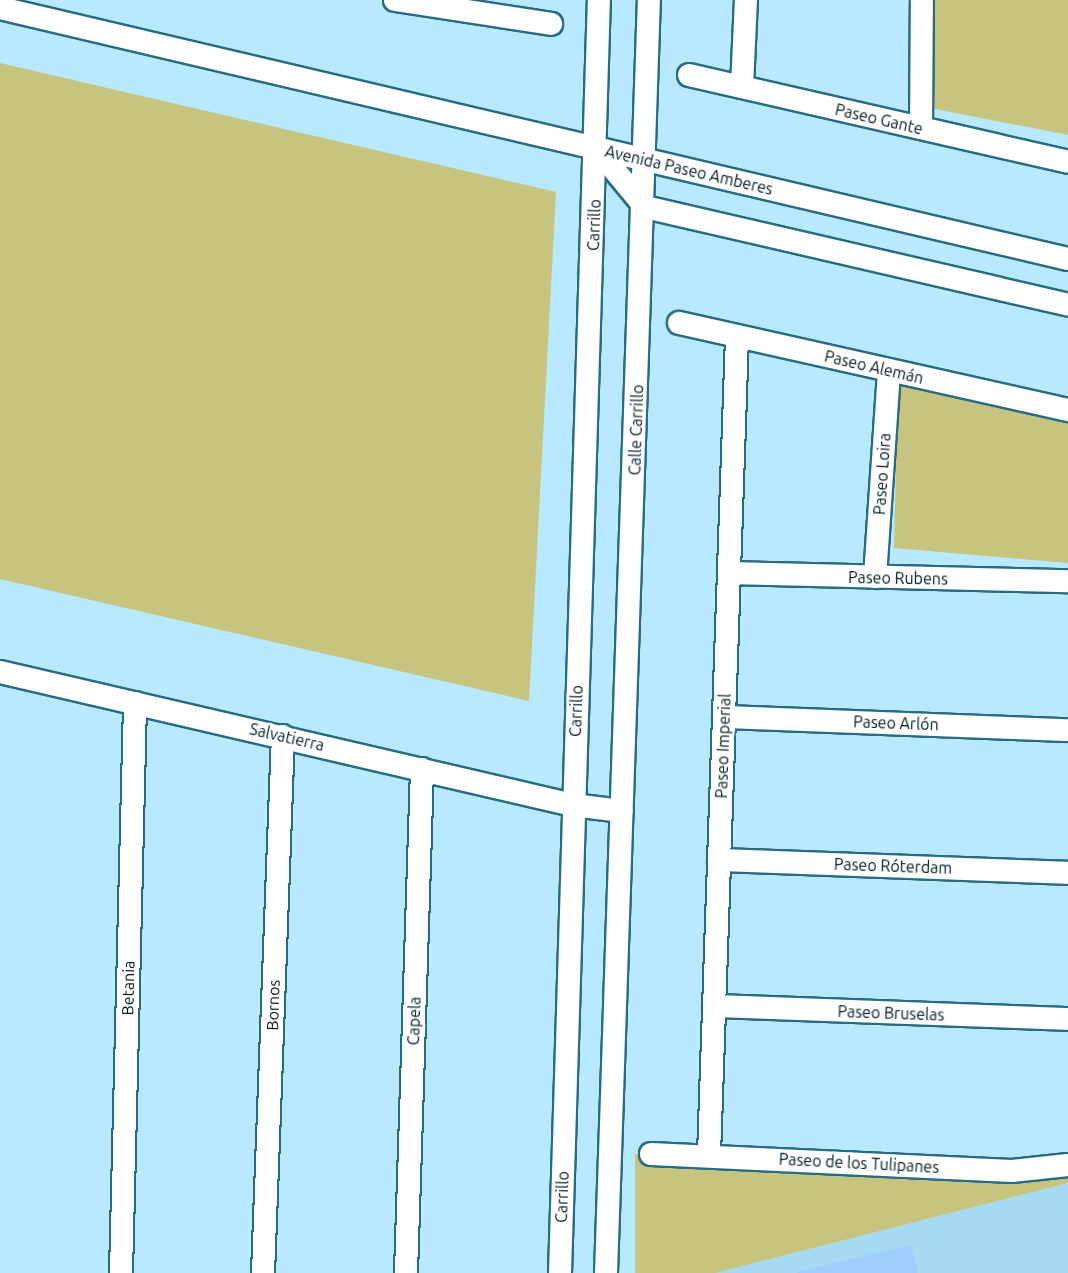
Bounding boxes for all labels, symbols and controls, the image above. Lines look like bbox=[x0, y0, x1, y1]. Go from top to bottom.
street label: Paseo Gante bbox=[833, 100, 925, 138]
street label: Avenida Paseo Amberes bbox=[603, 141, 775, 199]
street label: Carrillo bbox=[584, 199, 604, 251]
street label: Paseo Alemán bbox=[823, 346, 925, 388]
street label: Calle Carrillo bbox=[625, 384, 647, 476]
street label: Paseo Loira bbox=[870, 432, 894, 516]
street label: Paseo Rubens bbox=[848, 568, 948, 588]
street label: Carrillo bbox=[566, 685, 586, 737]
street label: Paseo Imperial bbox=[712, 693, 734, 799]
street label: Paseo Arlón bbox=[853, 712, 939, 734]
street label: Salvatierra bbox=[248, 719, 326, 755]
street label: Paseo Róterdam bbox=[834, 854, 952, 878]
street label: Betania bbox=[118, 960, 138, 1016]
street label: Bornos bbox=[263, 979, 283, 1031]
street label: Capela bbox=[404, 996, 424, 1046]
street label: Paseo Bruselas bbox=[837, 1002, 945, 1024]
street label: Paseo de los Tulipanes bbox=[778, 1149, 940, 1177]
street label: Carrillo bbox=[552, 1171, 572, 1223]

